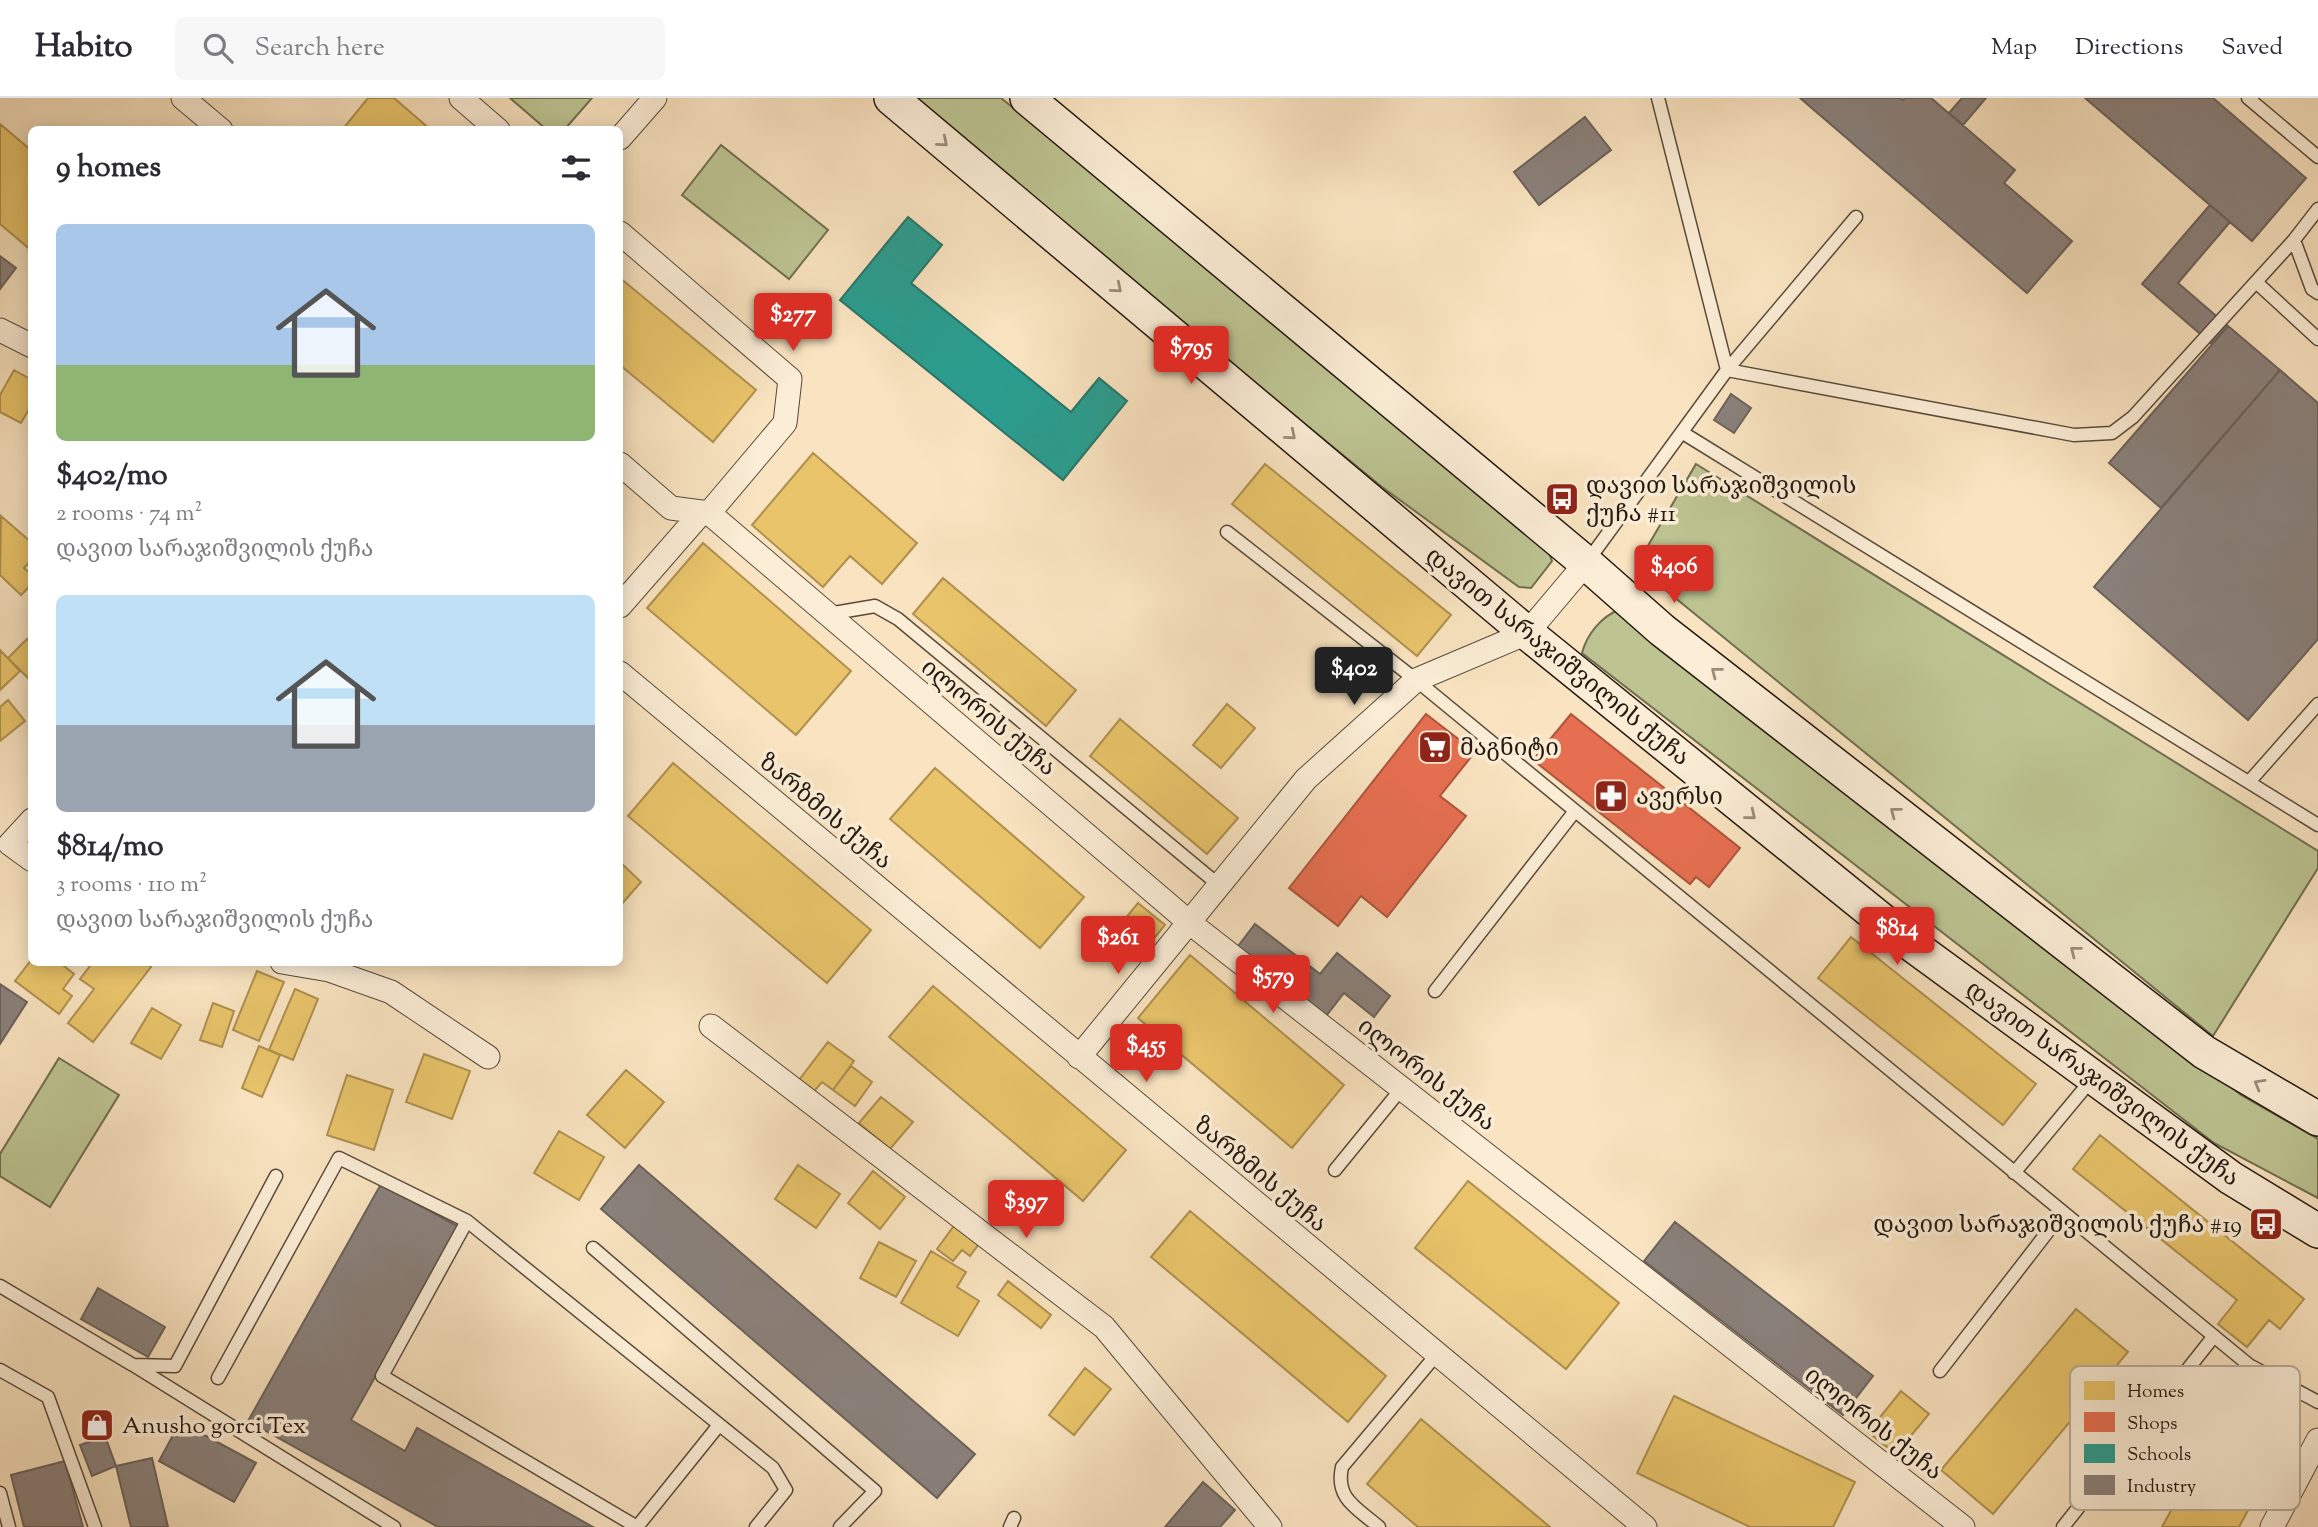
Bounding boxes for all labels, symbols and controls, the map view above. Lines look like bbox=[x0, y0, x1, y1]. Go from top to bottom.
search box bbox=[175, 17, 665, 80]
text: Habito bbox=[35, 24, 133, 72]
icon: search bbox=[199, 29, 237, 67]
text: Search here bbox=[255, 30, 385, 67]
text: Map bbox=[1991, 31, 2037, 65]
text: Directions bbox=[2075, 31, 2183, 65]
text: Saved bbox=[2221, 31, 2283, 65]
one-way arrow bbox=[935, 134, 948, 146]
text: 9 homes bbox=[56, 147, 161, 190]
icon: filters bbox=[557, 149, 595, 187]
icon: home bbox=[263, 270, 389, 396]
one-way arrow bbox=[1109, 280, 1122, 292]
pin: $277 bbox=[752, 294, 834, 353]
text: $277 bbox=[770, 299, 816, 332]
pin: $795 bbox=[1150, 327, 1232, 386]
text: $795 bbox=[1170, 332, 1212, 365]
one-way arrow bbox=[1283, 427, 1296, 439]
text: $402/mo bbox=[56, 455, 168, 498]
place label: დავით სარაჯიშვილის ქუჩა #11 bbox=[1586, 470, 1856, 532]
bus stop icon: დავით სარაჯიშვილის ქუჩა #11 bbox=[1543, 480, 1581, 518]
text: 2 rooms · 74 m² bbox=[56, 498, 202, 531]
text: დავით სარაჯიშვილის ქუჩა bbox=[56, 534, 373, 567]
street label: დავით სარაჯიშვილის ქუჩა bbox=[1417, 540, 1696, 775]
pin: $406 bbox=[1633, 546, 1715, 605]
text: $406 bbox=[1650, 551, 1698, 584]
icon: home bbox=[263, 641, 389, 767]
pin: $402 bbox=[1313, 648, 1395, 707]
street label: ილორის ქუჩა bbox=[913, 652, 1063, 785]
text: $402 bbox=[1331, 653, 1377, 686]
one-way arrow bbox=[1711, 667, 1723, 680]
supermarket icon: მაგნიტი bbox=[1416, 728, 1454, 766]
place label: მაგნიტი bbox=[1460, 732, 1559, 766]
street label: ზარზმის ქუჩა bbox=[751, 747, 899, 879]
pharmacy icon: ავერსი bbox=[1592, 777, 1630, 815]
place label: ავერსი bbox=[1636, 781, 1723, 815]
one-way arrow bbox=[1744, 806, 1756, 819]
one-way arrow bbox=[1891, 807, 1903, 820]
text: $814/mo bbox=[56, 826, 164, 869]
text: 3 rooms · 110 m² bbox=[56, 869, 207, 902]
text: დავით სარაჯიშვილის ქუჩა bbox=[56, 905, 373, 938]
pin: $814 bbox=[1856, 908, 1938, 967]
text: $814 bbox=[1875, 913, 1919, 946]
pin: $261 bbox=[1077, 916, 1159, 976]
text: $261 bbox=[1097, 922, 1139, 955]
one-way arrow bbox=[2070, 947, 2082, 960]
pin: $579 bbox=[1232, 956, 1314, 1015]
text: $579 bbox=[1252, 961, 1294, 994]
street label: დავით სარაჯიშვილის ქუჩა bbox=[1958, 974, 2246, 1196]
street label: ილორის ქუჩა bbox=[1349, 1011, 1502, 1140]
pin: $455 bbox=[1105, 1024, 1187, 1084]
text: $455 bbox=[1126, 1030, 1166, 1063]
one-way arrow bbox=[2254, 1079, 2266, 1092]
street label: ზარზმის ქუჩა bbox=[1186, 1110, 1334, 1242]
pin: $397 bbox=[985, 1180, 1067, 1240]
text: $397 bbox=[1004, 1186, 1048, 1219]
bus stop icon: დავით სარაჯიშვილის ქუჩა #19 bbox=[2247, 1205, 2285, 1243]
place label: დავით სარაჯიშვილის ქუჩა #19 bbox=[1873, 1209, 2242, 1243]
street label: ილორის ქუჩა bbox=[1796, 1360, 1949, 1489]
legend bbox=[2070, 1366, 2300, 1510]
text: Homes bbox=[2127, 1379, 2184, 1406]
shop icon: Anusho gorci Tex bbox=[78, 1406, 116, 1444]
place label: Anusho gorci Tex bbox=[122, 1410, 306, 1444]
text: Shops bbox=[2127, 1411, 2178, 1438]
text: Schools bbox=[2127, 1442, 2191, 1469]
text: Industry bbox=[2127, 1474, 2197, 1501]

